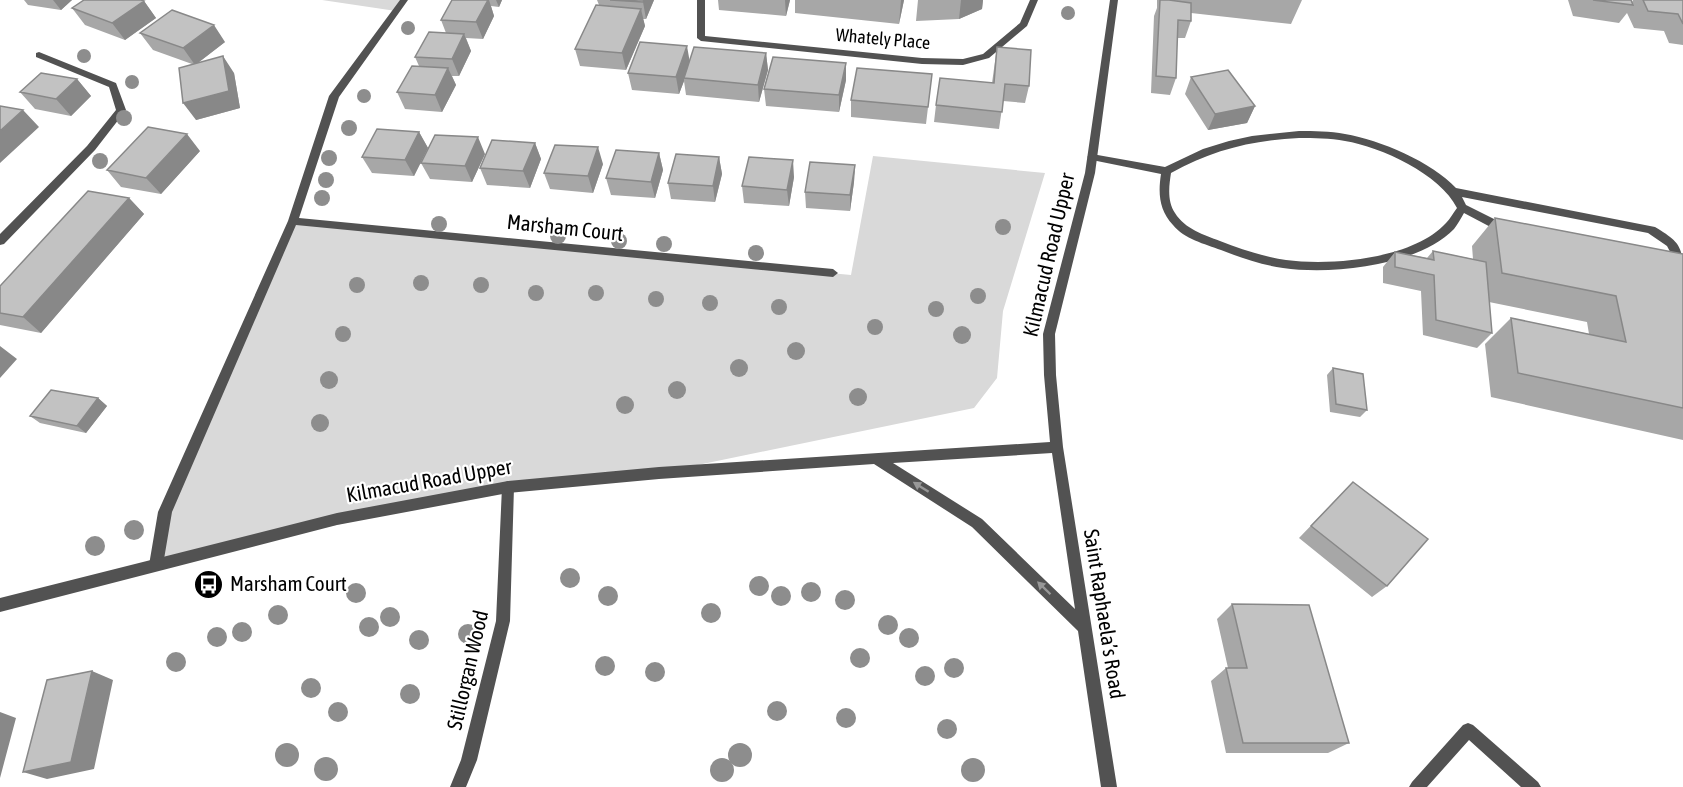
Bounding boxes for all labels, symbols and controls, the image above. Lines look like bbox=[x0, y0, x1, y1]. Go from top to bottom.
street label: Whately Place bbox=[835, 24, 931, 53]
street label: Kilmacud Road Upper bbox=[1018, 170, 1079, 339]
street label: Marsham Court bbox=[506, 209, 624, 245]
street label: Kilmacud Road Upper bbox=[344, 454, 514, 506]
one-way arrow bbox=[913, 481, 929, 492]
street label: Saint Raphaela’s Road bbox=[1080, 527, 1130, 700]
bus stop icon: Marsham Court bbox=[193, 568, 225, 600]
place label: Marsham Court bbox=[230, 571, 347, 595]
one-way arrow bbox=[1037, 581, 1051, 595]
street label: Stillorgan Wood bbox=[442, 608, 492, 732]

